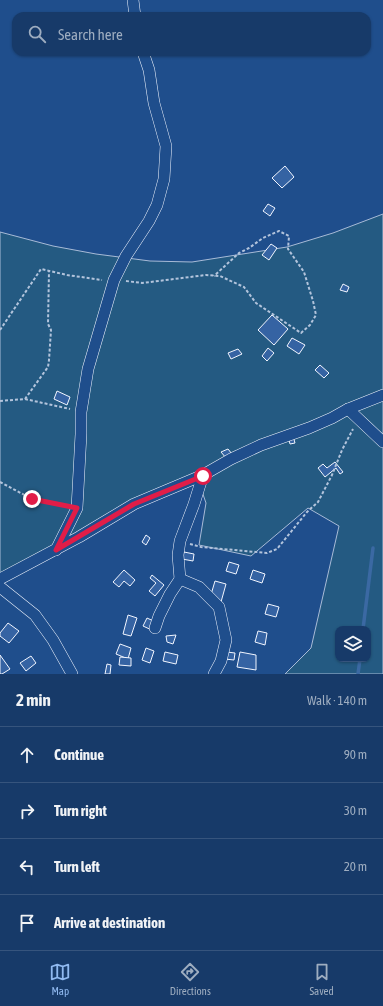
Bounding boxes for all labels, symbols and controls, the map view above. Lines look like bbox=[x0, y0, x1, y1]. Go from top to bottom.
search box bbox=[12, 12, 371, 56]
icon: search bbox=[26, 23, 48, 45]
text: Search here bbox=[58, 26, 123, 43]
route start bbox=[194, 467, 212, 485]
route end bbox=[23, 490, 41, 508]
map controls bbox=[335, 626, 371, 662]
button: layers bbox=[335, 626, 371, 662]
text: 2 min bbox=[16, 690, 51, 710]
text: Walk · 140 m bbox=[307, 693, 367, 708]
icon: ahead bbox=[16, 744, 38, 766]
text: Continue bbox=[54, 746, 104, 763]
text: 90 m bbox=[344, 747, 367, 762]
icon: right bbox=[16, 800, 38, 822]
text: Turn right bbox=[54, 802, 107, 819]
text: 30 m bbox=[344, 803, 367, 818]
icon: left bbox=[16, 856, 38, 878]
text: Turn left bbox=[54, 858, 100, 875]
text: 20 m bbox=[344, 859, 367, 874]
icon: arrive bbox=[16, 912, 38, 934]
text: Arrive at destination bbox=[54, 914, 165, 931]
tab: Map bbox=[49, 961, 71, 997]
tab: Directions bbox=[170, 961, 211, 997]
tab: Saved bbox=[309, 961, 334, 997]

